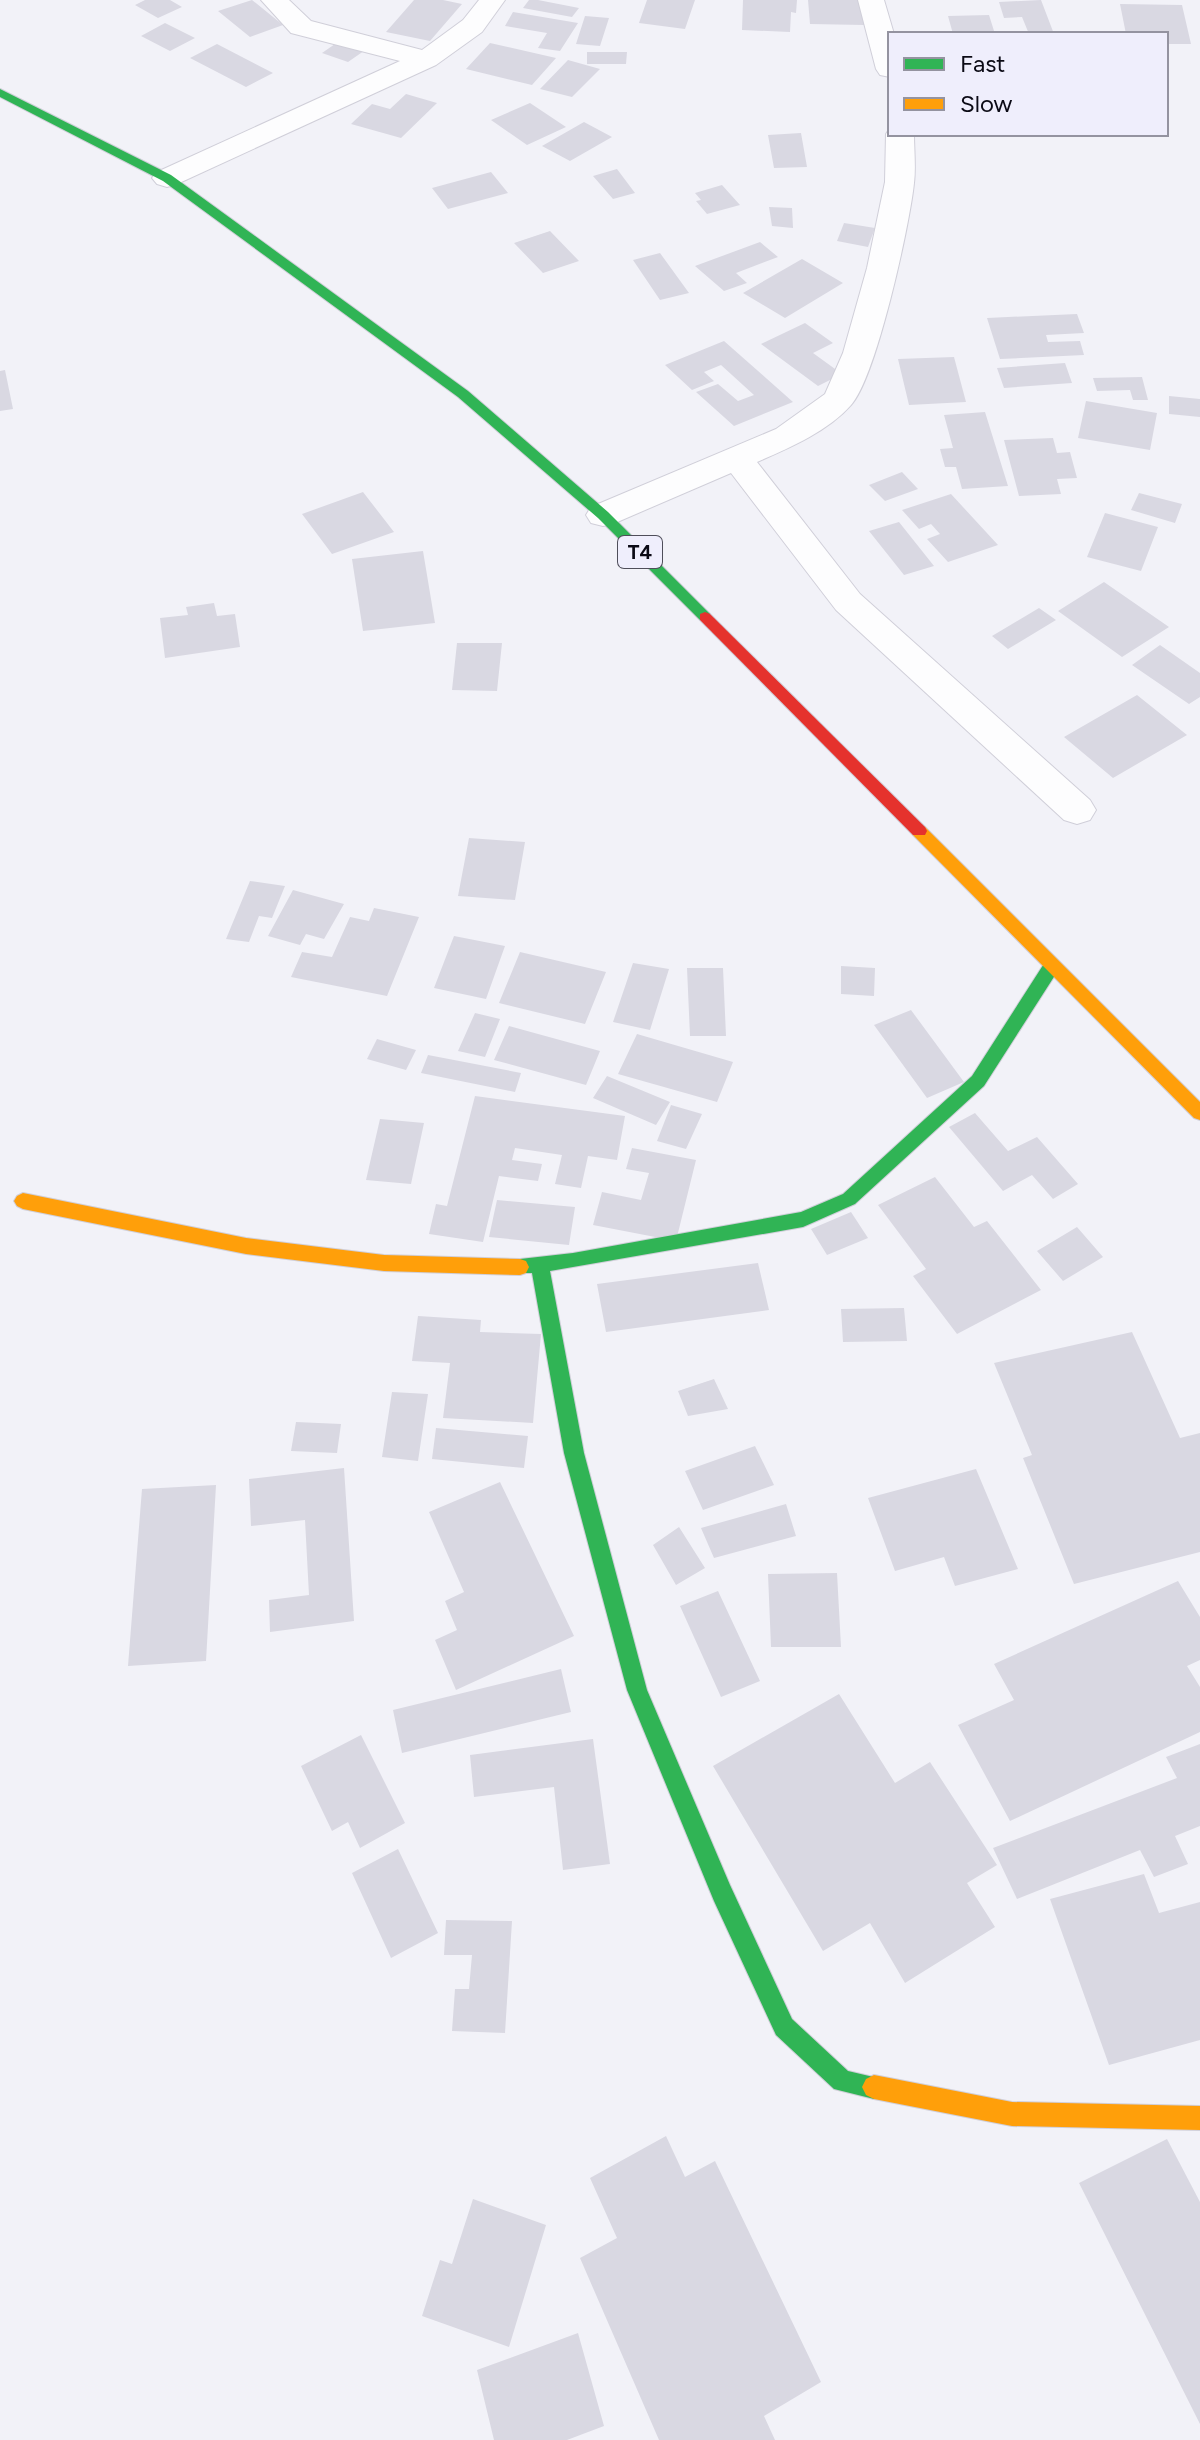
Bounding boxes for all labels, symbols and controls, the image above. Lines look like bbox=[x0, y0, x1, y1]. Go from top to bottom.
legend bbox=[888, 32, 1168, 136]
text: Fast bbox=[960, 49, 1005, 78]
text: Slow bbox=[960, 89, 1013, 118]
road number: T4 bbox=[618, 536, 662, 568]

